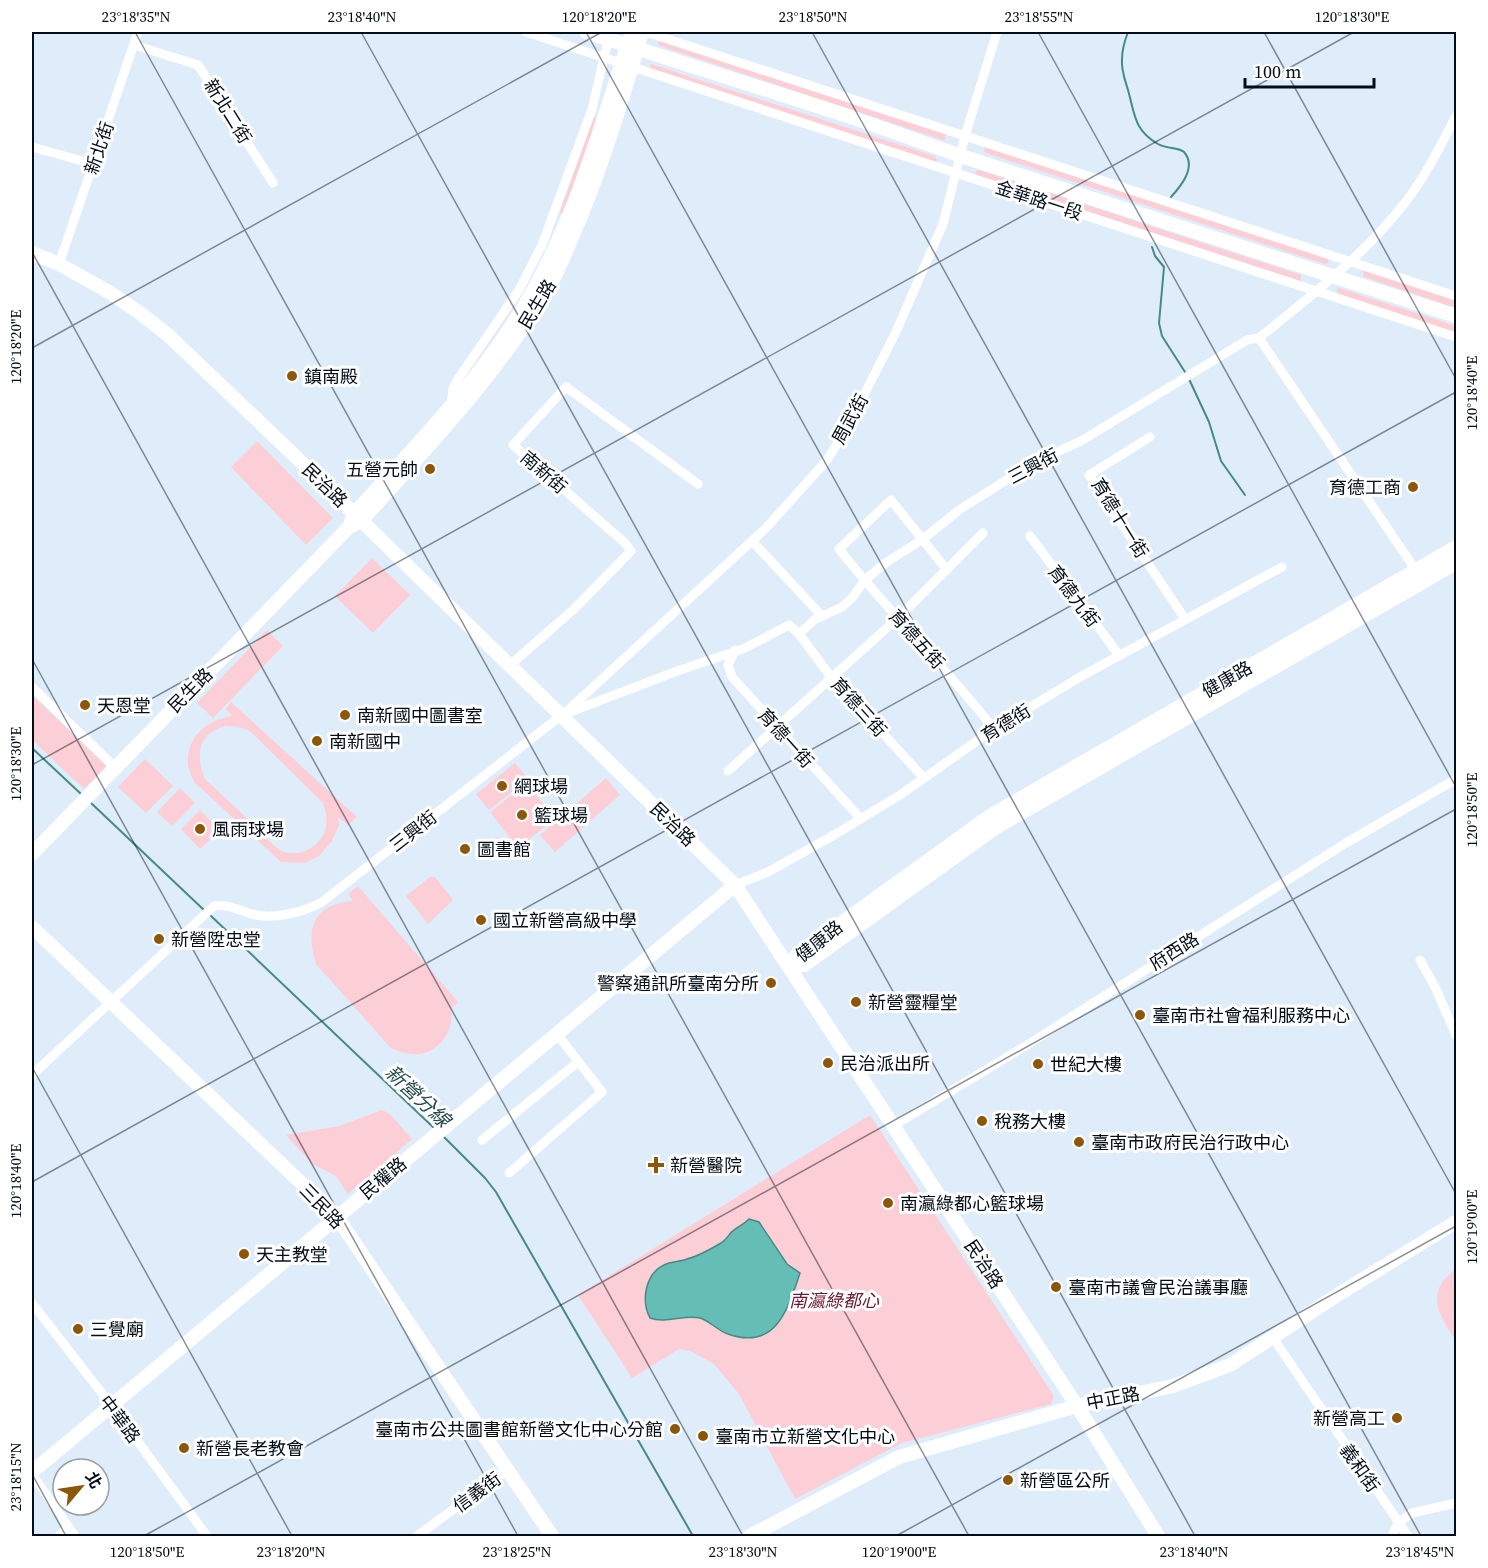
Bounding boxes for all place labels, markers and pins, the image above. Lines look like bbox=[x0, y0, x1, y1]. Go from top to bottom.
place label: 鎮南殿 bbox=[304, 364, 358, 389]
marker: 鎮南殿 bbox=[285, 369, 299, 383]
place label: 五營元帥 bbox=[346, 457, 418, 482]
marker: 五營元帥 bbox=[423, 462, 437, 476]
place label: 育德工商 bbox=[1329, 475, 1401, 500]
marker: 育德工商 bbox=[1406, 480, 1420, 494]
place label: 天恩堂 bbox=[97, 693, 151, 718]
marker: 天恩堂 bbox=[78, 698, 92, 712]
place label: 南新國中圖書室 bbox=[357, 703, 483, 728]
marker: 南新國中圖書室 bbox=[338, 708, 352, 722]
place label: 南新國中 bbox=[329, 729, 401, 754]
marker: 南新國中 bbox=[310, 734, 324, 748]
place label: 網球場 bbox=[514, 774, 568, 799]
marker: 網球場 bbox=[495, 779, 509, 793]
place label: 籃球場 bbox=[534, 803, 588, 828]
marker: 籃球場 bbox=[515, 808, 529, 822]
place label: 風雨球場 bbox=[212, 817, 284, 842]
marker: 風雨球場 bbox=[193, 822, 207, 836]
place label: 圖書館 bbox=[477, 837, 531, 862]
marker: 圖書館 bbox=[458, 842, 472, 856]
place label: 國立新營高級中學 bbox=[493, 908, 637, 933]
marker: 國立新營高級中學 bbox=[474, 913, 488, 927]
place label: 新營陞忠堂 bbox=[171, 927, 261, 952]
marker: 新營陞忠堂 bbox=[152, 932, 166, 946]
place label: 警察通訊所臺南分所 bbox=[597, 971, 759, 996]
marker: 警察通訊所臺南分所 bbox=[764, 976, 778, 990]
place label: 新營靈糧堂 bbox=[868, 990, 958, 1015]
marker: 新營靈糧堂 bbox=[849, 995, 863, 1009]
place label: 臺南市社會福利服務中心 bbox=[1152, 1003, 1350, 1028]
marker: 臺南市社會福利服務中心 bbox=[1133, 1008, 1147, 1022]
place label: 民治派出所 bbox=[840, 1051, 930, 1076]
place label: 世紀大樓 bbox=[1050, 1052, 1122, 1077]
marker: 民治派出所 bbox=[821, 1056, 835, 1070]
marker: 世紀大樓 bbox=[1031, 1057, 1045, 1071]
place label: 稅務大樓 bbox=[994, 1109, 1066, 1134]
marker: 稅務大樓 bbox=[975, 1114, 989, 1128]
place label: 臺南市政府民治行政中心 bbox=[1091, 1130, 1289, 1155]
marker: 臺南市政府民治行政中心 bbox=[1072, 1135, 1086, 1149]
place label: 新營醫院 bbox=[670, 1153, 742, 1178]
marker: 新營醫院 bbox=[647, 1156, 665, 1174]
place label: 南瀛綠都心籃球場 bbox=[900, 1191, 1044, 1216]
marker: 南瀛綠都心籃球場 bbox=[881, 1196, 895, 1210]
place label: 天主教堂 bbox=[256, 1242, 328, 1267]
marker: 天主教堂 bbox=[237, 1247, 251, 1261]
place label: 臺南市議會民治議事廳 bbox=[1068, 1275, 1248, 1300]
marker: 臺南市議會民治議事廳 bbox=[1049, 1280, 1063, 1294]
place label: 三覺廟 bbox=[90, 1317, 144, 1342]
marker: 三覺廟 bbox=[71, 1322, 85, 1336]
place label: 新營高工 bbox=[1313, 1406, 1385, 1431]
marker: 新營高工 bbox=[1390, 1411, 1404, 1425]
place label: 臺南市公共圖書館新營文化中心分館 bbox=[375, 1417, 663, 1442]
marker: 臺南市公共圖書館新營文化中心分館 bbox=[668, 1422, 682, 1436]
place label: 臺南市立新營文化中心 bbox=[715, 1424, 895, 1449]
marker: 臺南市立新營文化中心 bbox=[696, 1429, 710, 1443]
place label: 新營長老教會 bbox=[196, 1436, 304, 1461]
marker: 新營長老教會 bbox=[177, 1441, 191, 1455]
place label: 新營區公所 bbox=[1020, 1468, 1110, 1493]
marker: 新營區公所 bbox=[1001, 1473, 1015, 1487]

